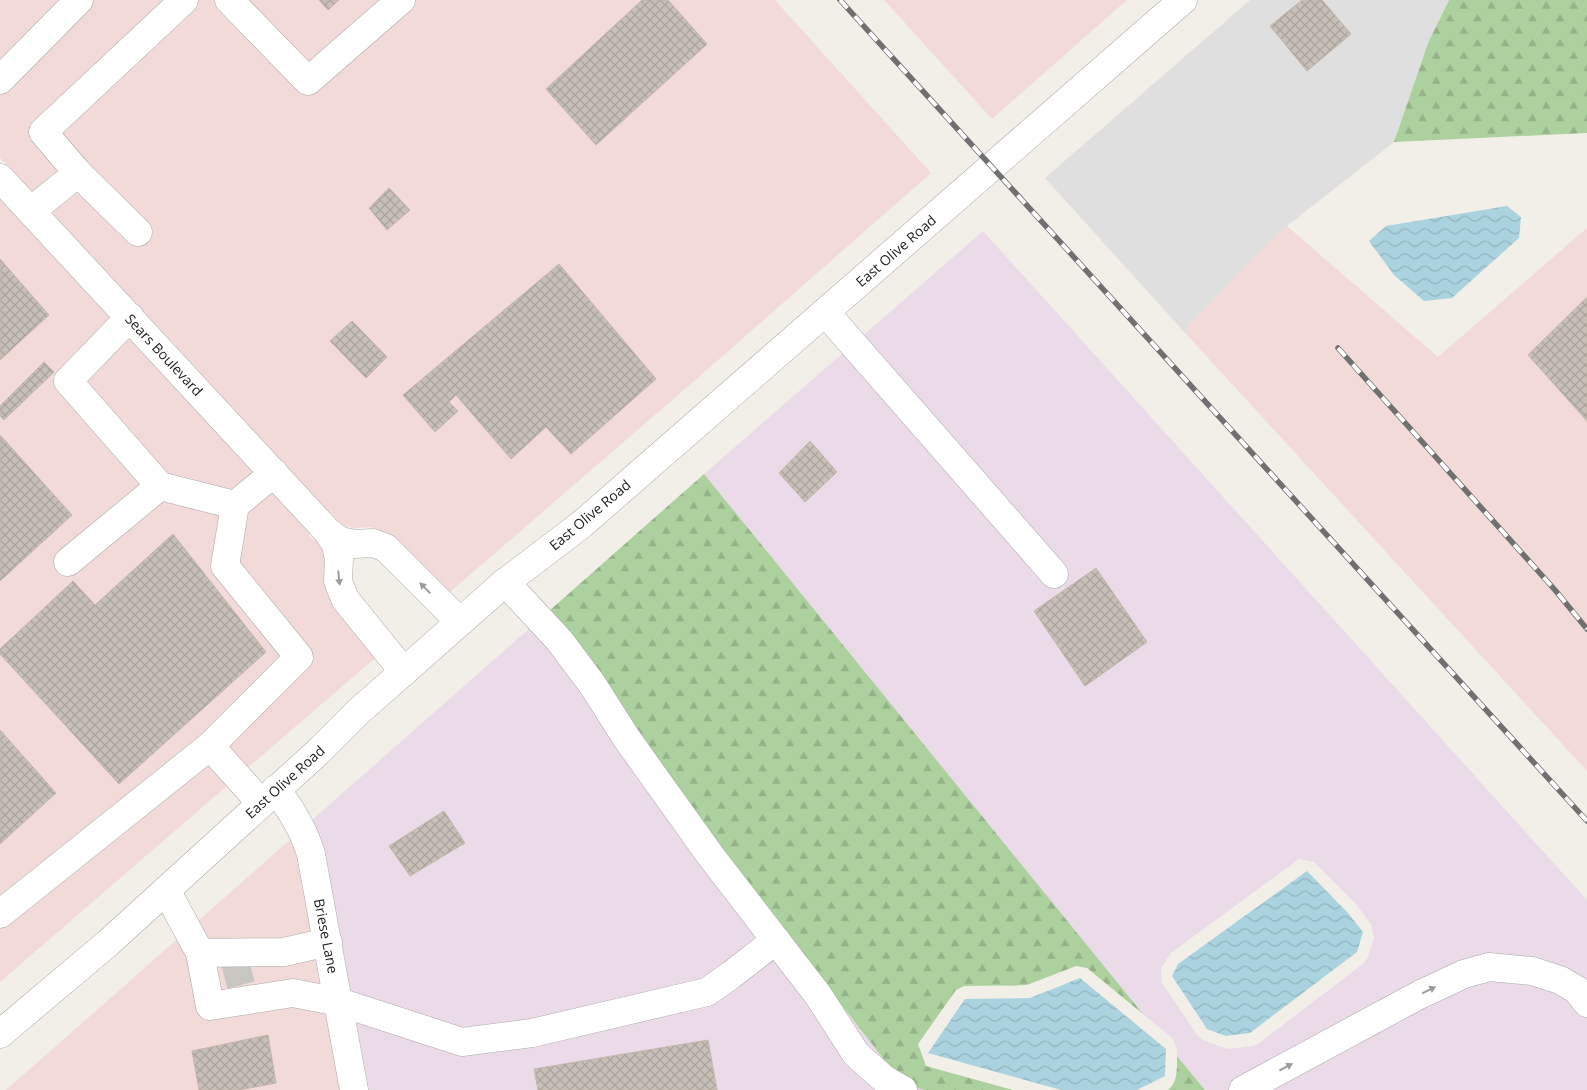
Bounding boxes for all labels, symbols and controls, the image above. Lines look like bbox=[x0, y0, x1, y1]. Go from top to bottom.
street label: East Olive Road bbox=[851, 210, 940, 291]
street label: Sears Boulevard bbox=[121, 309, 207, 400]
street label: East Olive Road bbox=[545, 475, 634, 554]
one-way arrow bbox=[335, 570, 343, 586]
one-way arrow bbox=[420, 582, 432, 594]
street label: East Olive Road bbox=[241, 741, 328, 822]
street label: Briese Lane bbox=[310, 897, 343, 975]
one-way arrow bbox=[1422, 986, 1436, 994]
one-way arrow bbox=[1279, 1062, 1292, 1071]

